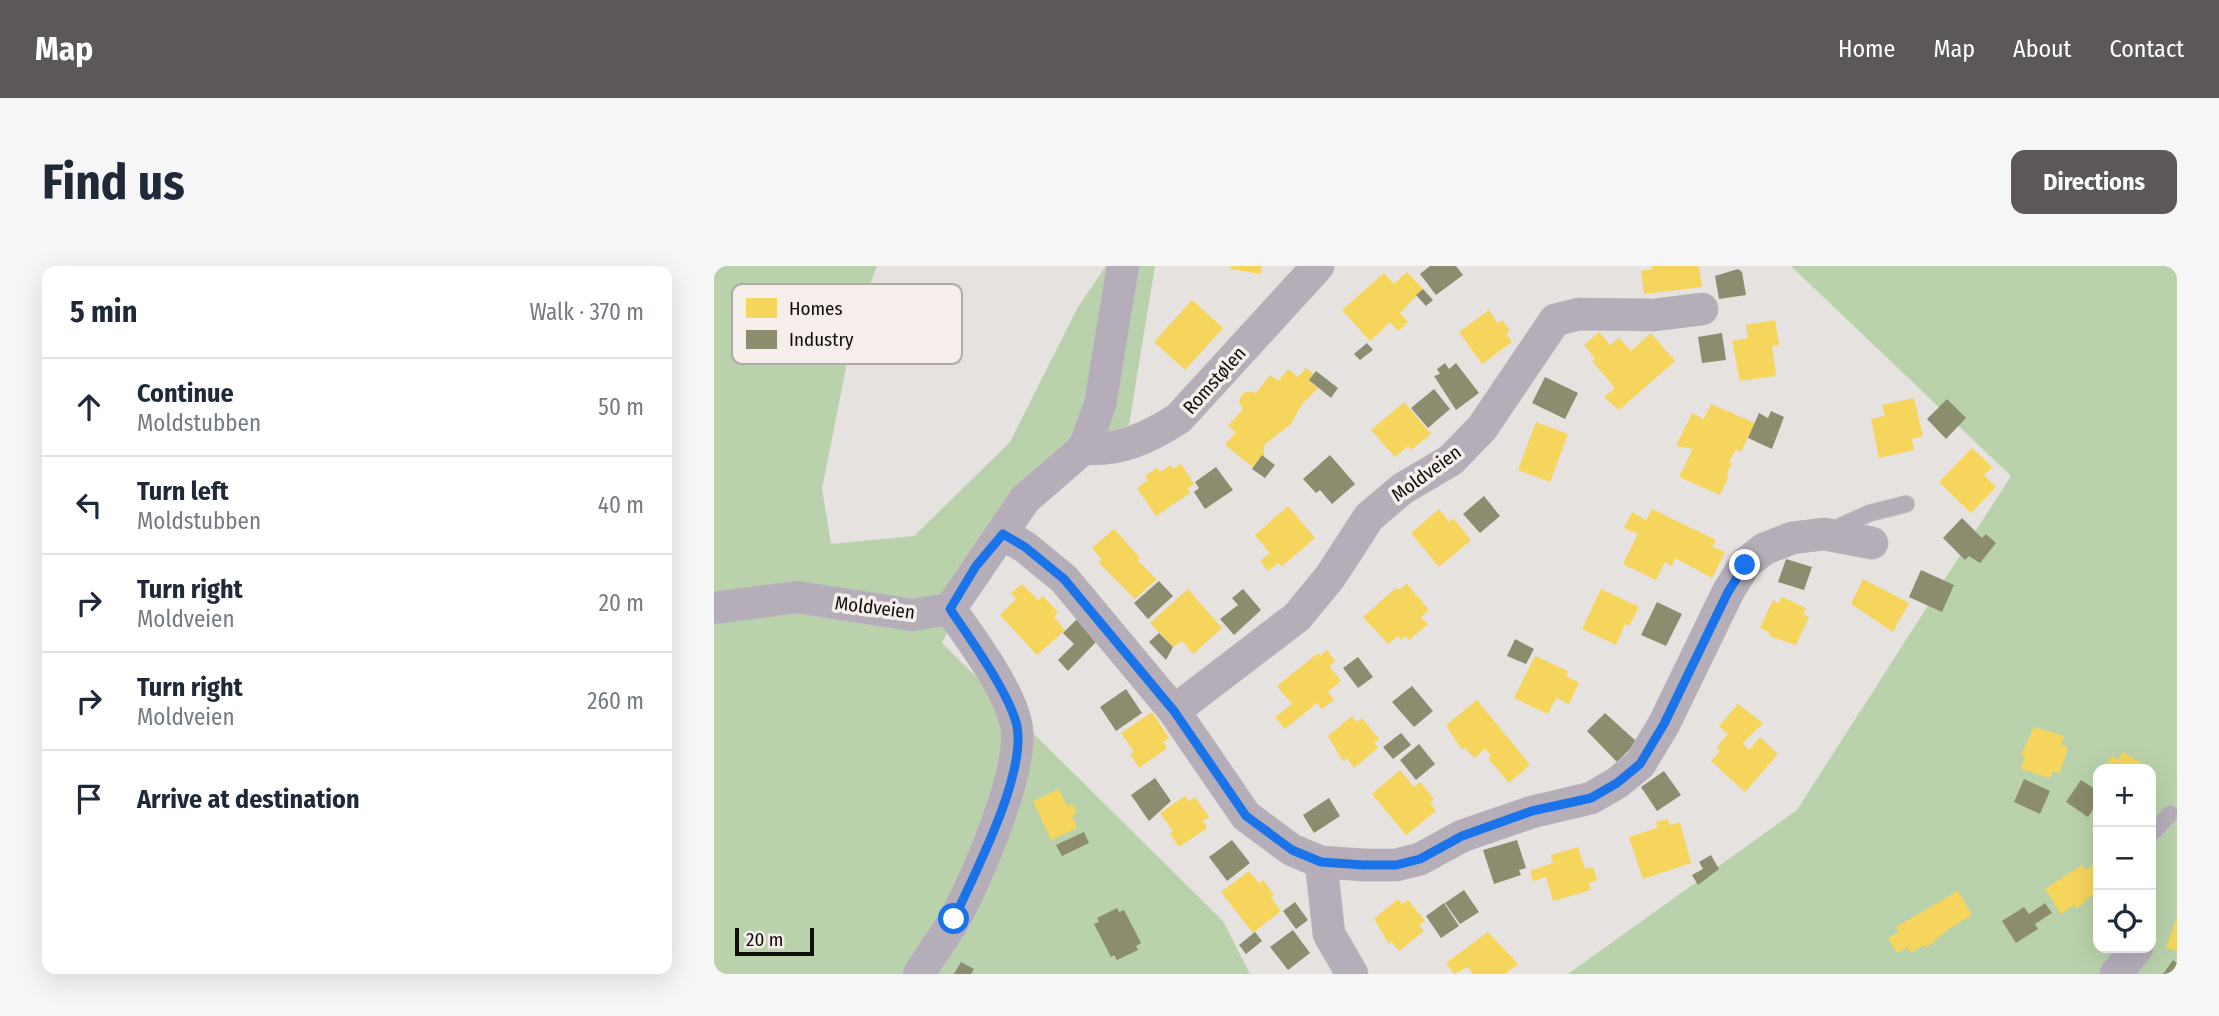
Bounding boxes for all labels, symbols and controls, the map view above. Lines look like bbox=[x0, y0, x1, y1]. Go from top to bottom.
text: Map bbox=[35, 29, 93, 69]
text: Home bbox=[1838, 35, 1895, 63]
text: Map bbox=[1933, 35, 1975, 63]
text: About bbox=[2013, 35, 2071, 63]
text: Contact bbox=[2109, 35, 2184, 63]
button: Directions bbox=[2011, 150, 2177, 214]
text: Find us bbox=[42, 153, 185, 212]
legend bbox=[732, 284, 962, 364]
text: 5 min bbox=[70, 294, 137, 330]
text: Homes bbox=[789, 297, 843, 320]
text: Walk · 370 m bbox=[530, 298, 644, 326]
text: Industry bbox=[789, 328, 854, 351]
street label: Romstølen bbox=[1178, 342, 1251, 419]
text: Continue bbox=[137, 378, 234, 409]
icon: ahead bbox=[70, 388, 108, 426]
text: 50 m bbox=[598, 393, 644, 421]
text: Moldstubben bbox=[137, 409, 261, 437]
street label: Moldveien bbox=[1387, 440, 1466, 506]
text: Turn left bbox=[137, 476, 229, 507]
icon: left bbox=[70, 486, 108, 524]
text: 40 m bbox=[598, 491, 644, 519]
text: Moldstubben bbox=[137, 507, 261, 535]
route end bbox=[1729, 549, 1760, 580]
text: Turn right bbox=[137, 574, 243, 605]
icon: right bbox=[70, 584, 108, 622]
text: 20 m bbox=[599, 589, 644, 617]
street label: Moldveien bbox=[834, 591, 916, 624]
text: Moldveien bbox=[137, 605, 235, 633]
text: Turn right bbox=[137, 672, 243, 703]
icon: right bbox=[70, 682, 108, 720]
text: 260 m bbox=[587, 687, 644, 715]
text: Moldveien bbox=[137, 703, 235, 731]
map controls bbox=[2093, 764, 2156, 953]
button: + bbox=[2093, 764, 2156, 827]
icon: arrive bbox=[70, 780, 108, 818]
text: Arrive at destination bbox=[137, 784, 360, 815]
button: − bbox=[2093, 827, 2156, 890]
button: locate bbox=[2093, 890, 2156, 953]
route start bbox=[938, 903, 969, 934]
scale bar bbox=[735, 925, 814, 957]
text: 20 m bbox=[746, 928, 783, 951]

